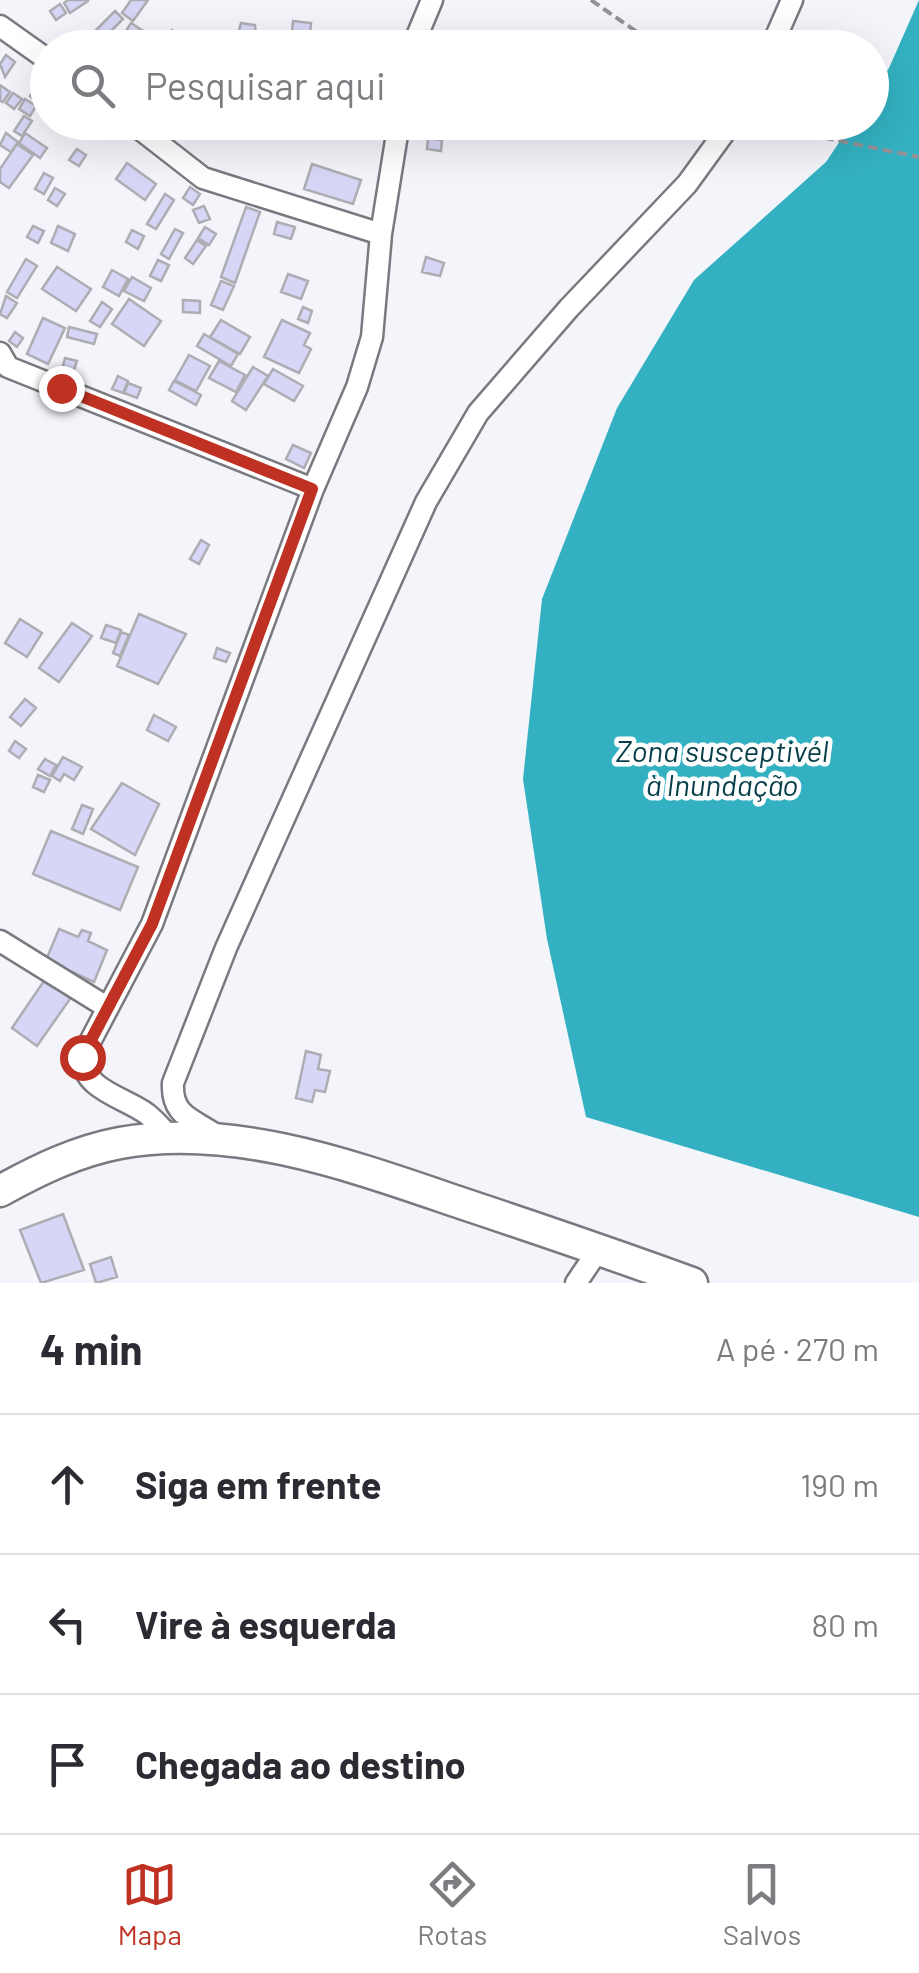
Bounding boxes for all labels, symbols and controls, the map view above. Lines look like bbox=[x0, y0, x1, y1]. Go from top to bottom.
search box bbox=[30, 30, 889, 140]
icon: search bbox=[65, 58, 120, 113]
text: Pesquisar aqui bbox=[145, 62, 386, 108]
route end bbox=[39, 366, 85, 412]
water label: Zona susceptivél à Inundação bbox=[616, 732, 829, 802]
route start bbox=[60, 1035, 106, 1081]
text: 4 min bbox=[40, 1323, 143, 1373]
text: A pé · 270 m bbox=[716, 1329, 879, 1367]
icon: ahead bbox=[40, 1457, 95, 1512]
text: Siga em frente bbox=[135, 1461, 381, 1507]
text: 190 m bbox=[800, 1465, 879, 1503]
icon: left bbox=[40, 1597, 95, 1652]
text: Vire à esquerda bbox=[135, 1601, 397, 1647]
text: 80 m bbox=[811, 1605, 879, 1643]
icon: arrive bbox=[40, 1737, 95, 1792]
text: Chegada ao destino bbox=[135, 1741, 466, 1787]
tab: Mapa bbox=[118, 1857, 182, 1951]
tab: Rotas bbox=[417, 1857, 487, 1951]
tab: Salvos bbox=[723, 1857, 801, 1951]

